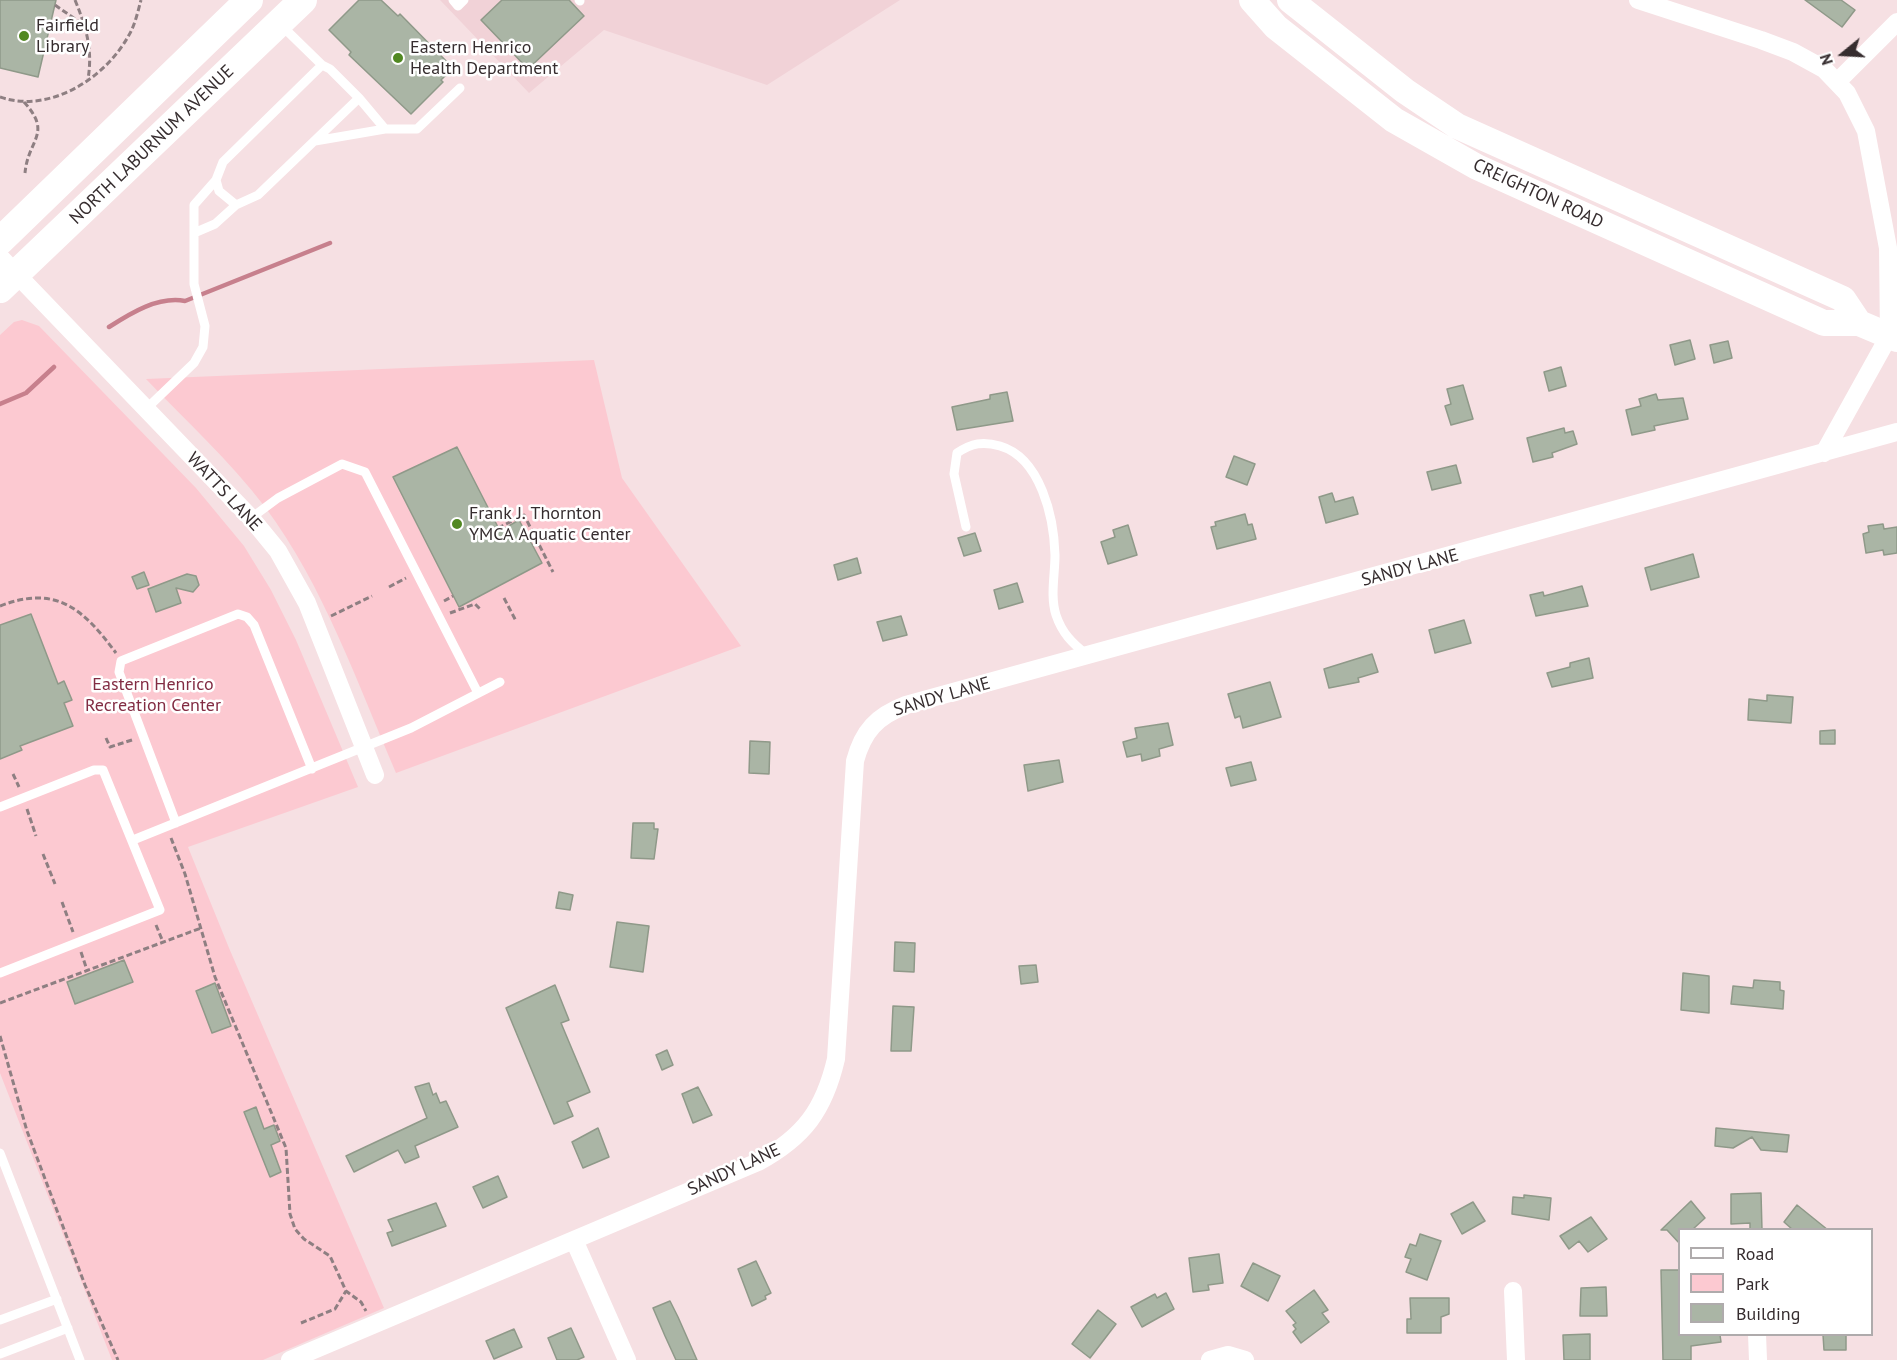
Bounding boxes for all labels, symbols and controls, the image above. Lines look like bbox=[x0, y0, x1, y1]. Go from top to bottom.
place label: Fairfield Library bbox=[36, 15, 99, 57]
north arrow bbox=[1813, 24, 1873, 84]
marker: Fairfield Library bbox=[17, 29, 31, 43]
place label: Eastern Henrico Health Department bbox=[410, 37, 558, 80]
marker: Eastern Henrico Health Department bbox=[391, 51, 405, 65]
text: N bbox=[1815, 51, 1837, 68]
street label: NORTH LABURNUM AVENUE bbox=[65, 61, 239, 229]
street label: CREIGHTON ROAD bbox=[1469, 154, 1607, 234]
street label: WATTS LANE bbox=[182, 448, 266, 536]
place label: Frank J. Thornton YMCA Aquatic Center bbox=[469, 503, 631, 546]
marker: Frank J. Thornton YMCA Aquatic Center bbox=[450, 517, 464, 531]
street label: SANDY LANE bbox=[1359, 545, 1461, 591]
street label: SANDY LANE bbox=[891, 673, 993, 721]
park label: Eastern Henrico Recreation Center bbox=[85, 674, 221, 716]
street label: SANDY LANE bbox=[684, 1139, 784, 1201]
legend bbox=[1678, 1228, 1873, 1336]
text: Road bbox=[1736, 1242, 1774, 1265]
text: Park bbox=[1736, 1272, 1769, 1295]
text: Building bbox=[1736, 1302, 1800, 1325]

